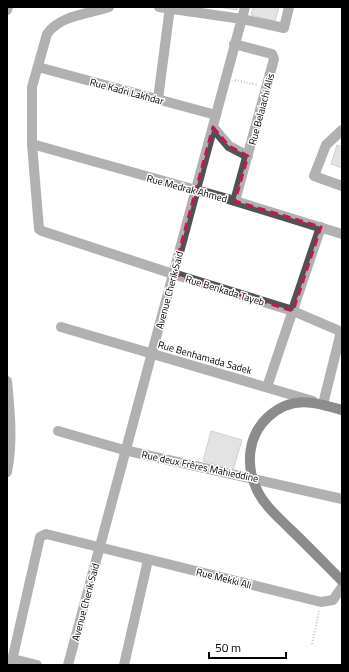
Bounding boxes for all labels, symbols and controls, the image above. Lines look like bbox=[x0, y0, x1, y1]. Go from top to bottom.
street label: Rue Belaiachi Alis bbox=[245, 71, 278, 147]
street label: Rue Kadri Lakhdar bbox=[88, 74, 166, 109]
street label: Rue Medrak Ahmed bbox=[145, 171, 229, 206]
street label: Avenue Cherik Said bbox=[152, 250, 187, 331]
street label: Rue Benkada Tayeb bbox=[183, 271, 266, 310]
street label: Rue Benhamada Sadek bbox=[156, 337, 254, 378]
street label: Rue deux Frères Mahieddine bbox=[140, 447, 260, 486]
street label: Avenue Cherik Said bbox=[68, 562, 103, 643]
street label: Rue Mekki Ali bbox=[195, 564, 253, 593]
scale bar bbox=[209, 634, 286, 660]
text: 50 m bbox=[215, 638, 241, 657]

